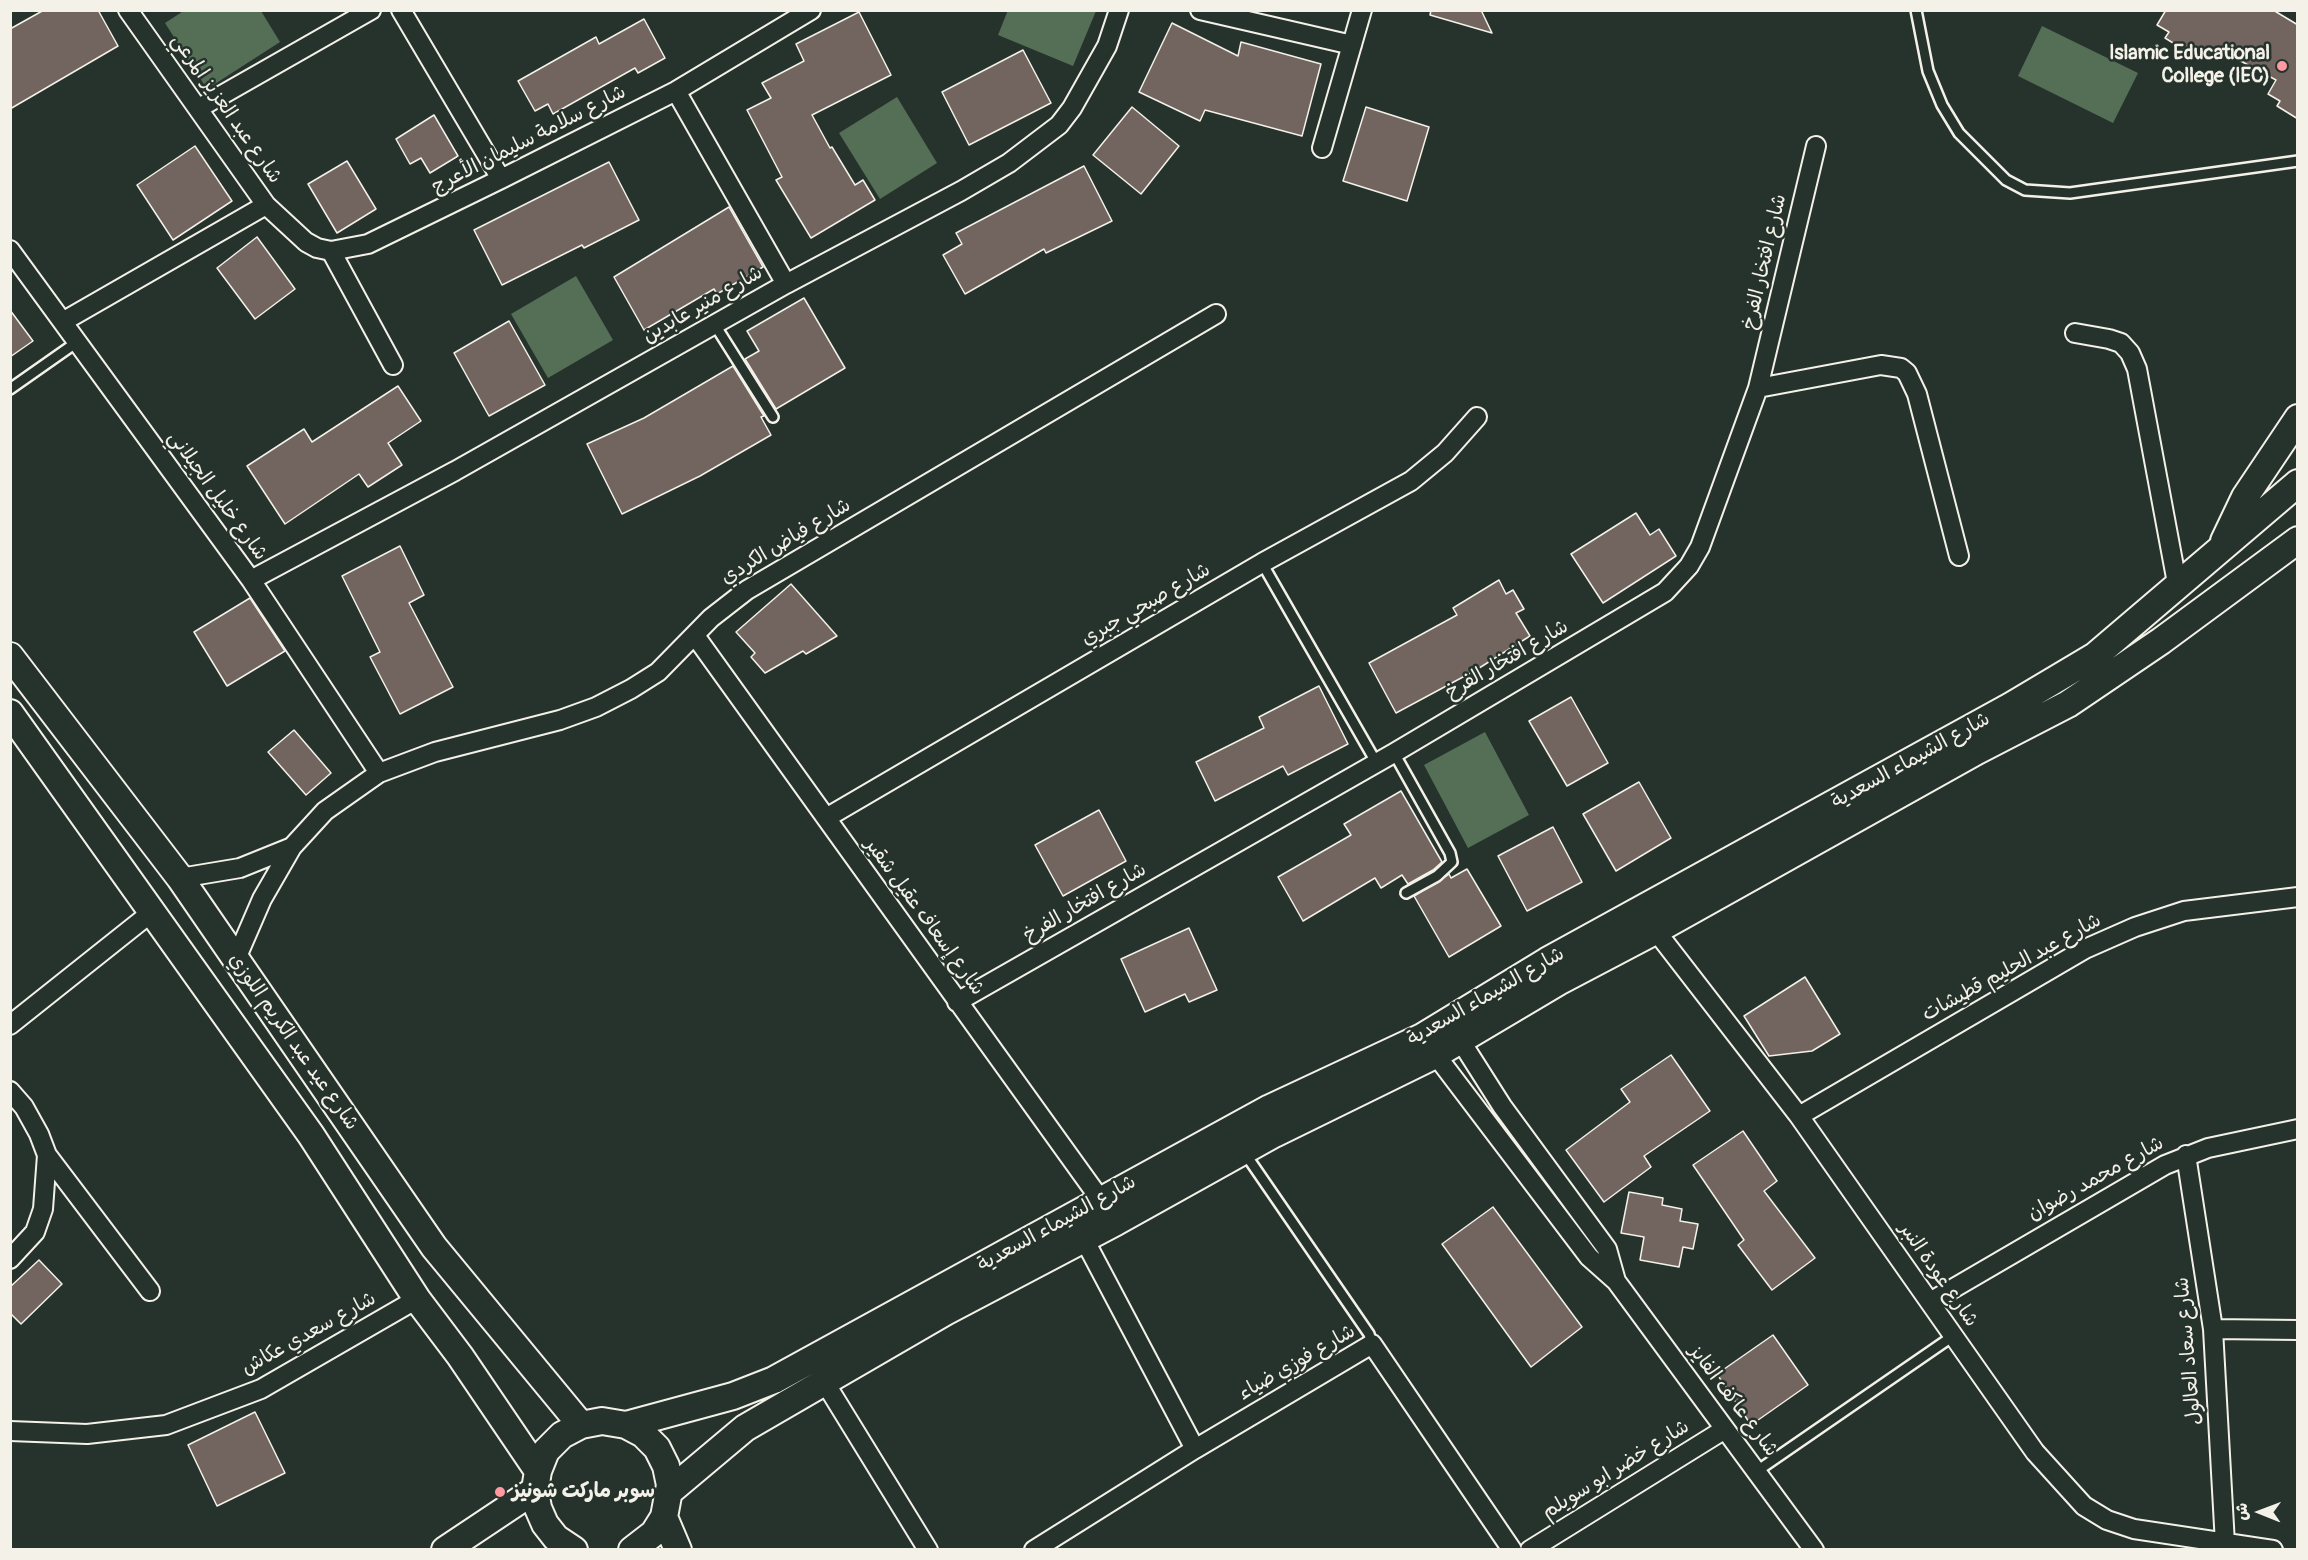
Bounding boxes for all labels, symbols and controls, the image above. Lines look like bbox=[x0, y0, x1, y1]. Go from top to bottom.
street label: شارع عبد العزيز المرعي bbox=[165, 30, 287, 188]
place label: Islamic Educational College (IEC) bbox=[2109, 42, 2270, 89]
marker: Islamic Educational College (IEC) bbox=[2275, 59, 2289, 73]
street label: شارع سلامة سليمان الأعرج bbox=[428, 80, 630, 200]
street label: شارع افتخار الفرخ bbox=[1738, 192, 1792, 332]
street label: شارع منير عابدين bbox=[639, 261, 767, 349]
street label: شارع خليل الجيلاني bbox=[162, 427, 272, 565]
street label: شارع فياض الكردي bbox=[717, 494, 855, 590]
street label: شارع صبحي جبري bbox=[1077, 558, 1215, 652]
street label: شارع افتخار الفرخ bbox=[1441, 615, 1573, 705]
street label: شارع الشيماء السعدية bbox=[1828, 707, 1994, 815]
street label: شارع إسعاف عقيل شقير bbox=[859, 834, 989, 1000]
street label: شارع افتخار الفرخ bbox=[1019, 858, 1151, 948]
street label: شارع عبد الحليم قطيشات bbox=[1918, 909, 2106, 1027]
street label: شارع الشيماء السعدية bbox=[1403, 942, 1569, 1052]
street label: شارع عيد عبد الكريم اللوزي bbox=[223, 949, 363, 1135]
street label: شارع محمد رضوان bbox=[2024, 1132, 2168, 1226]
street label: شارع الشيماء السعدية bbox=[974, 1170, 1140, 1278]
street label: شارع عودة النبر bbox=[1893, 1218, 1983, 1332]
street label: شارع سعاد العالول bbox=[2171, 1276, 2207, 1426]
street label: شارع سعدي عكاش bbox=[238, 1287, 380, 1381]
street label: شارع فوزي ضياء bbox=[1234, 1320, 1360, 1406]
street label: شارع عاكف الفايز bbox=[1683, 1340, 1783, 1462]
street label: شارع خضر ابو سويلم bbox=[1538, 1415, 1694, 1525]
place label: سوبر ماركت شونيز bbox=[512, 1480, 655, 1504]
north arrow bbox=[2230, 1482, 2290, 1542]
marker: سوبر ماركت شونيز bbox=[493, 1485, 507, 1499]
text: ش bbox=[2232, 1503, 2252, 1521]

